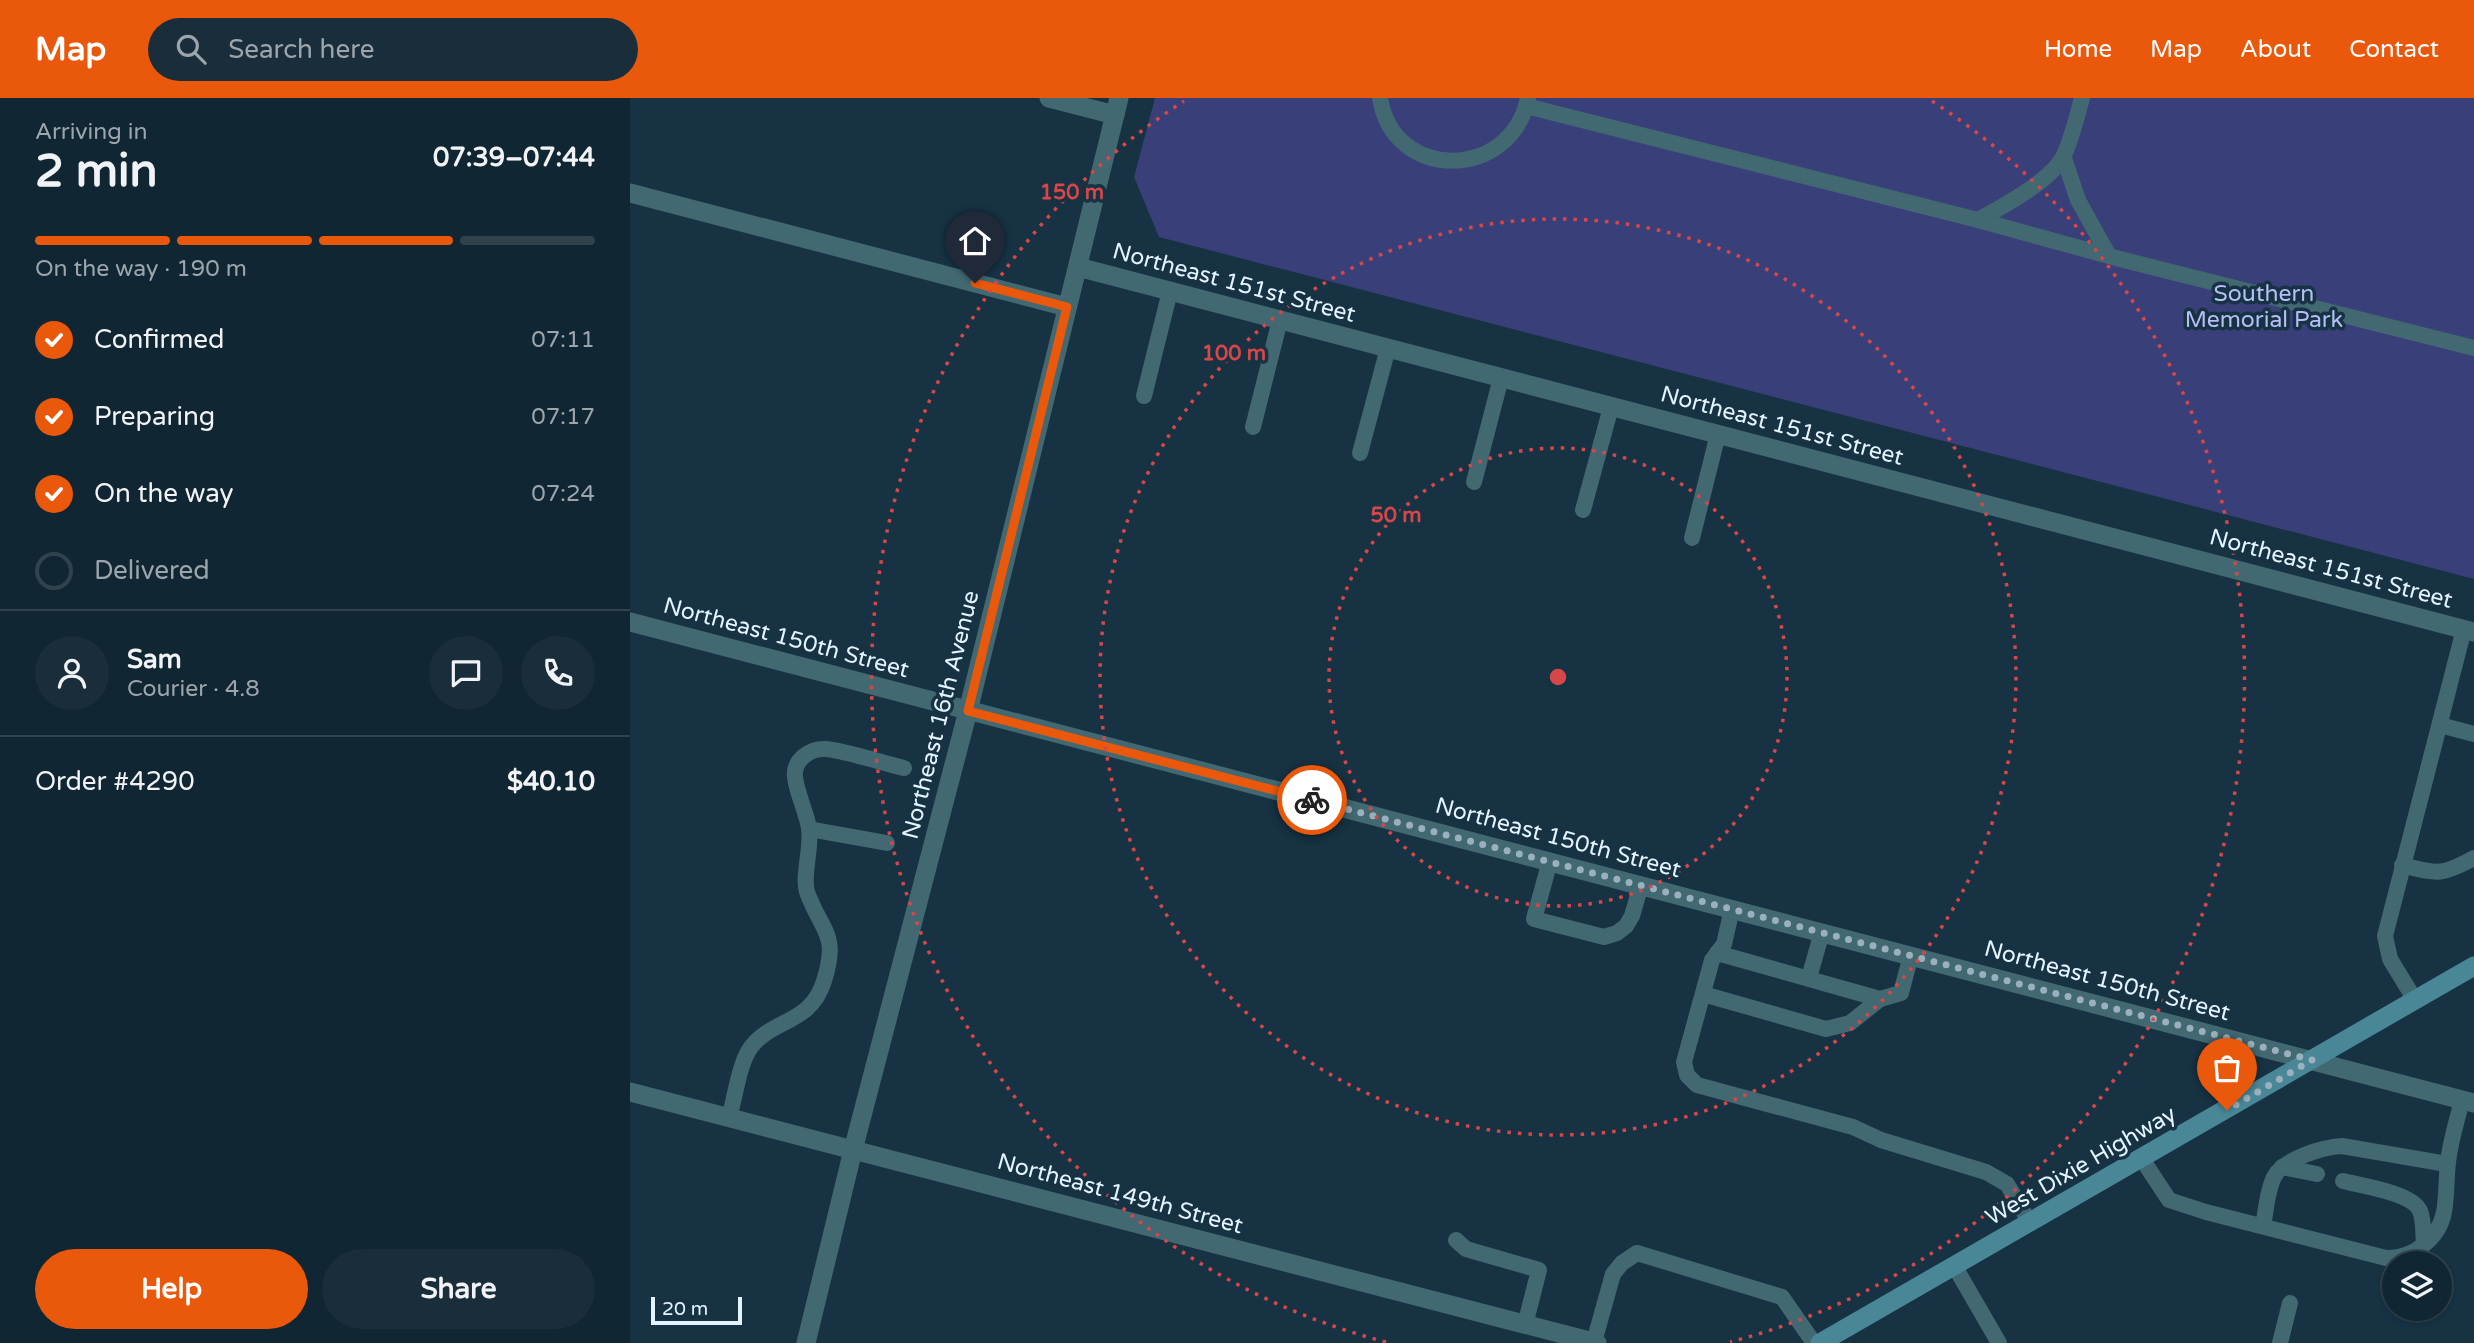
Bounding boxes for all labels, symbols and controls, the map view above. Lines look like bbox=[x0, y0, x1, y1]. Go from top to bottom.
search box bbox=[148, 18, 638, 81]
text: Map bbox=[35, 30, 106, 69]
icon: search bbox=[172, 30, 210, 68]
text: Search here bbox=[228, 34, 374, 65]
text: Home bbox=[2044, 35, 2112, 64]
text: Map bbox=[2150, 35, 2202, 64]
text: About bbox=[2240, 35, 2311, 64]
text: Contact bbox=[2349, 35, 2439, 64]
text: Arriving in bbox=[35, 118, 148, 146]
text: 07:39–07:44 bbox=[433, 142, 595, 173]
text: 2 min bbox=[35, 144, 158, 199]
text: 150 m bbox=[1040, 180, 1104, 205]
pin bbox=[945, 211, 1005, 283]
icon: home bbox=[956, 222, 994, 260]
street label: Northeast 151st Street bbox=[1110, 237, 1359, 329]
text: On the way · 190 m bbox=[35, 255, 247, 283]
park label: Southern Memorial Park bbox=[2185, 280, 2343, 334]
icon: check bbox=[35, 321, 73, 359]
text: Confirmed bbox=[94, 324, 224, 355]
text: 07:11 bbox=[531, 326, 595, 354]
text: 100 m bbox=[1202, 341, 1266, 366]
street label: Northeast 151st Street bbox=[1658, 380, 1907, 472]
icon: check bbox=[35, 398, 73, 436]
text: Preparing bbox=[94, 401, 215, 432]
text: 07:17 bbox=[531, 403, 595, 431]
icon: check bbox=[35, 475, 73, 513]
text: On the way bbox=[94, 478, 234, 509]
text: 07:24 bbox=[531, 480, 595, 508]
text: 50 m bbox=[1370, 503, 1422, 528]
street label: Northeast 151st Street bbox=[2207, 523, 2456, 615]
text: Delivered bbox=[94, 555, 210, 586]
street label: Northeast 16th Avenue bbox=[897, 588, 985, 842]
street label: Northeast 150th Street bbox=[660, 592, 912, 684]
button: person bbox=[35, 636, 109, 710]
button: chat bbox=[429, 636, 503, 710]
button: phone bbox=[521, 636, 595, 710]
text: Sam bbox=[127, 644, 182, 675]
centre of rings bbox=[1546, 665, 1570, 689]
text: Courier · 4.8 bbox=[127, 675, 260, 703]
courier bbox=[1277, 765, 1347, 835]
text: Order #4290 bbox=[35, 766, 195, 797]
text: $40.10 bbox=[507, 766, 595, 797]
icon: bike bbox=[1293, 781, 1331, 819]
street label: Northeast 150th Street bbox=[1432, 792, 1684, 884]
street label: Northeast 150th Street bbox=[1981, 935, 2233, 1027]
pin bbox=[2197, 1038, 2257, 1110]
icon: bag bbox=[2208, 1049, 2246, 1087]
street label: West Dixie Highway bbox=[1981, 1100, 2181, 1232]
street label: Northeast 149th Street bbox=[994, 1148, 1246, 1240]
button: Help bbox=[35, 1249, 308, 1329]
button: Share bbox=[322, 1249, 595, 1329]
map controls bbox=[2382, 1251, 2452, 1321]
button: layers bbox=[2382, 1251, 2452, 1321]
scale bar bbox=[651, 1294, 742, 1326]
text: 20 m bbox=[662, 1298, 708, 1320]

